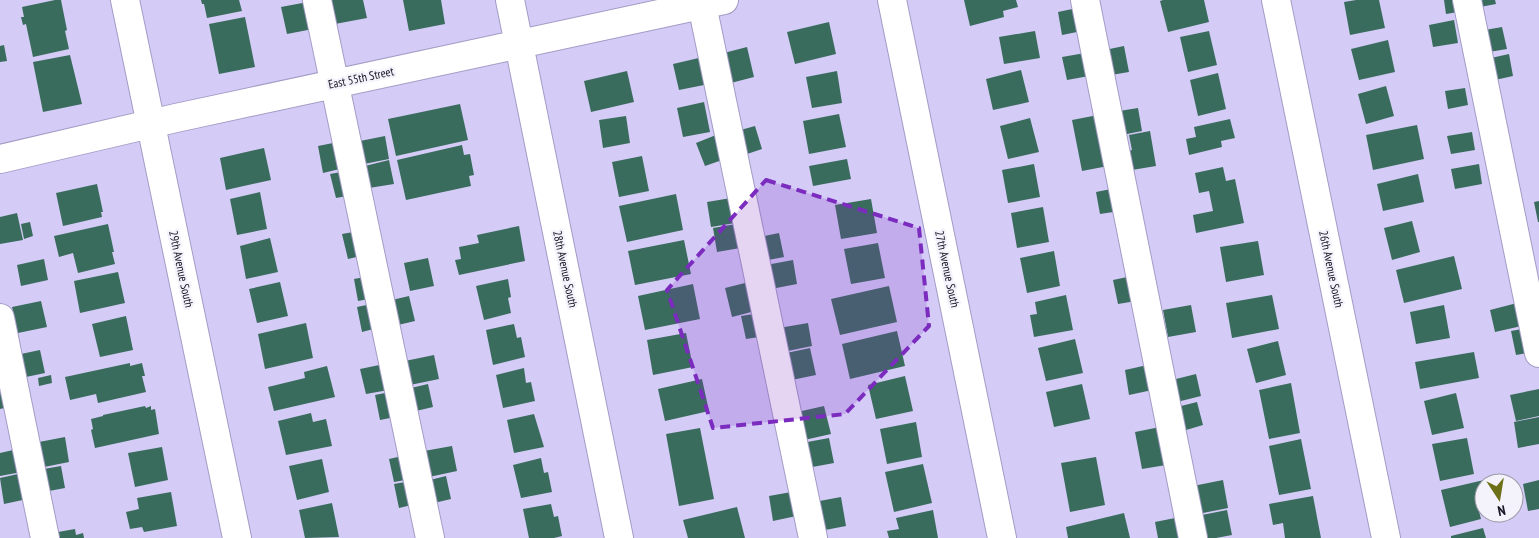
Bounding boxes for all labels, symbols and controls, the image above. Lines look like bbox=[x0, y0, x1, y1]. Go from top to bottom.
street label: East 55th Street bbox=[327, 63, 396, 92]
street label: 29th Avenue South bbox=[166, 229, 197, 309]
street label: 28th Avenue South bbox=[550, 229, 581, 309]
street label: 27th Avenue South bbox=[932, 229, 963, 309]
street label: 26th Avenue South bbox=[1316, 229, 1347, 309]
north arrow bbox=[1474, 473, 1524, 523]
text: N bbox=[1496, 501, 1507, 520]

